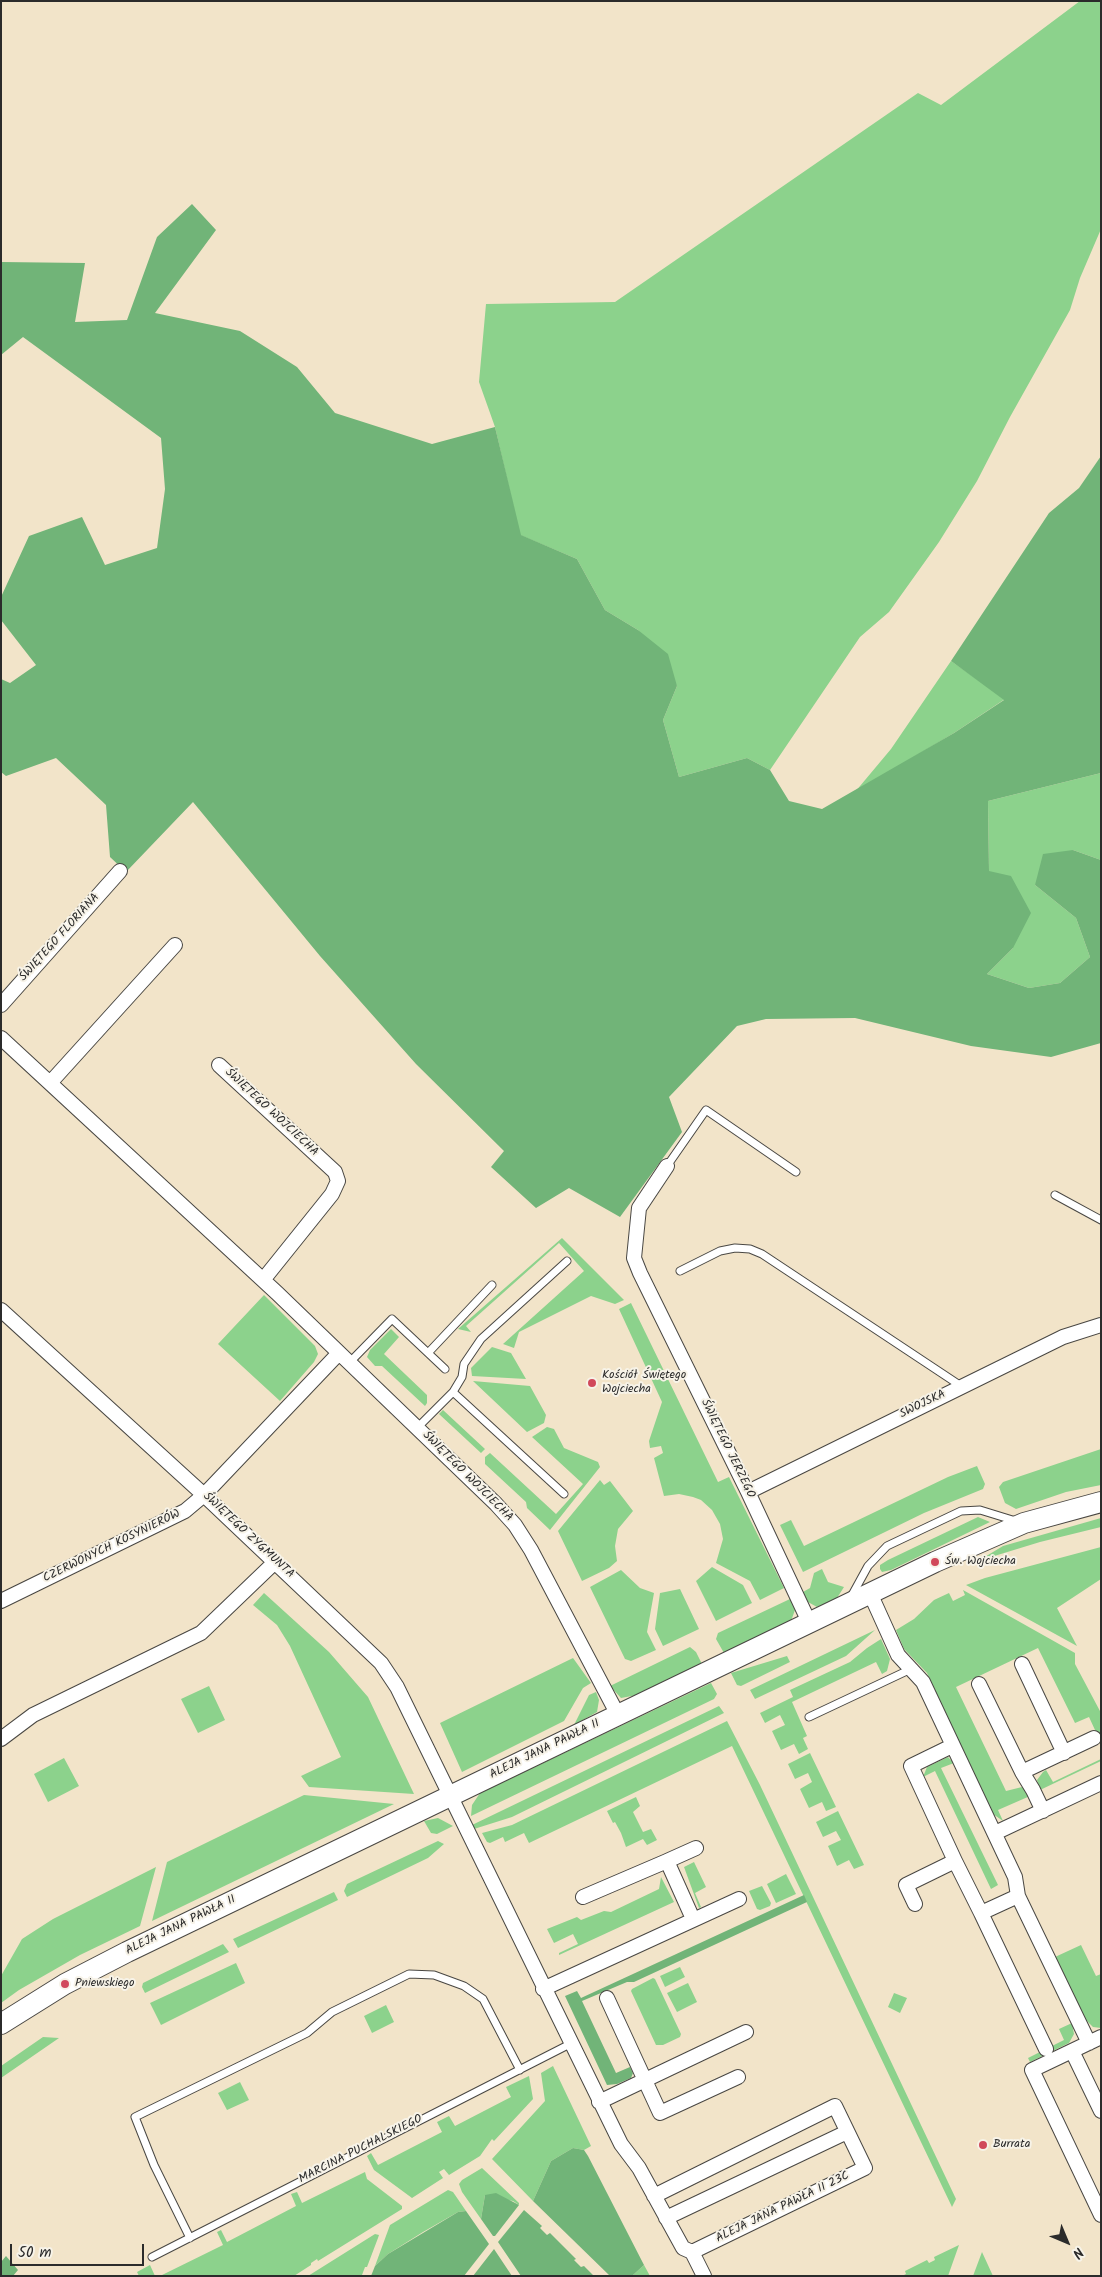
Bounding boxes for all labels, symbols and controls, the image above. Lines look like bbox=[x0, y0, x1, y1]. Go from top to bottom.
street label: ŚWIĘTEGO FLORIANA bbox=[17, 891, 103, 985]
street label: ŚWIĘTEGO WOJCIECHA bbox=[221, 1066, 321, 1160]
place label: Kościół Świętego Wojciecha bbox=[602, 1369, 686, 1397]
marker: Kościół Świętego Wojciecha bbox=[586, 1377, 598, 1389]
street label: SWOJSKA bbox=[898, 1388, 948, 1422]
street label: ŚWIĘTEGO JERZEGO bbox=[697, 1397, 757, 1501]
street label: ŚWIĘTEGO WOJCIECHA bbox=[419, 1429, 515, 1525]
street label: ŚWIĘTEGO ZYGMUNTA bbox=[199, 1490, 297, 1582]
street label: CZERWONYCH KOSYNIERÓW bbox=[41, 1507, 183, 1587]
place label: Św. Wojciecha bbox=[945, 1555, 1016, 1569]
marker: Św. Wojciecha bbox=[929, 1556, 941, 1568]
street label: ALEJA JANA PAWŁA II bbox=[488, 1717, 602, 1783]
street label: ALEJA JANA PAWŁA II bbox=[124, 1893, 238, 1959]
place label: Pniewskiego bbox=[75, 1977, 134, 1991]
marker: Pniewskiego bbox=[59, 1978, 71, 1990]
street label: MARCINA PUCHALSKIEGO bbox=[297, 2113, 425, 2187]
place label: Burrata bbox=[993, 2138, 1030, 2152]
marker: Burrata bbox=[977, 2139, 989, 2151]
street label: ALEJA JANA PAWŁA II 23C bbox=[714, 2169, 852, 2247]
north arrow bbox=[1042, 2217, 1092, 2267]
scale bar bbox=[12, 2234, 146, 2266]
text: 50 m bbox=[18, 2241, 52, 2265]
text: N bbox=[1067, 2242, 1089, 2264]

